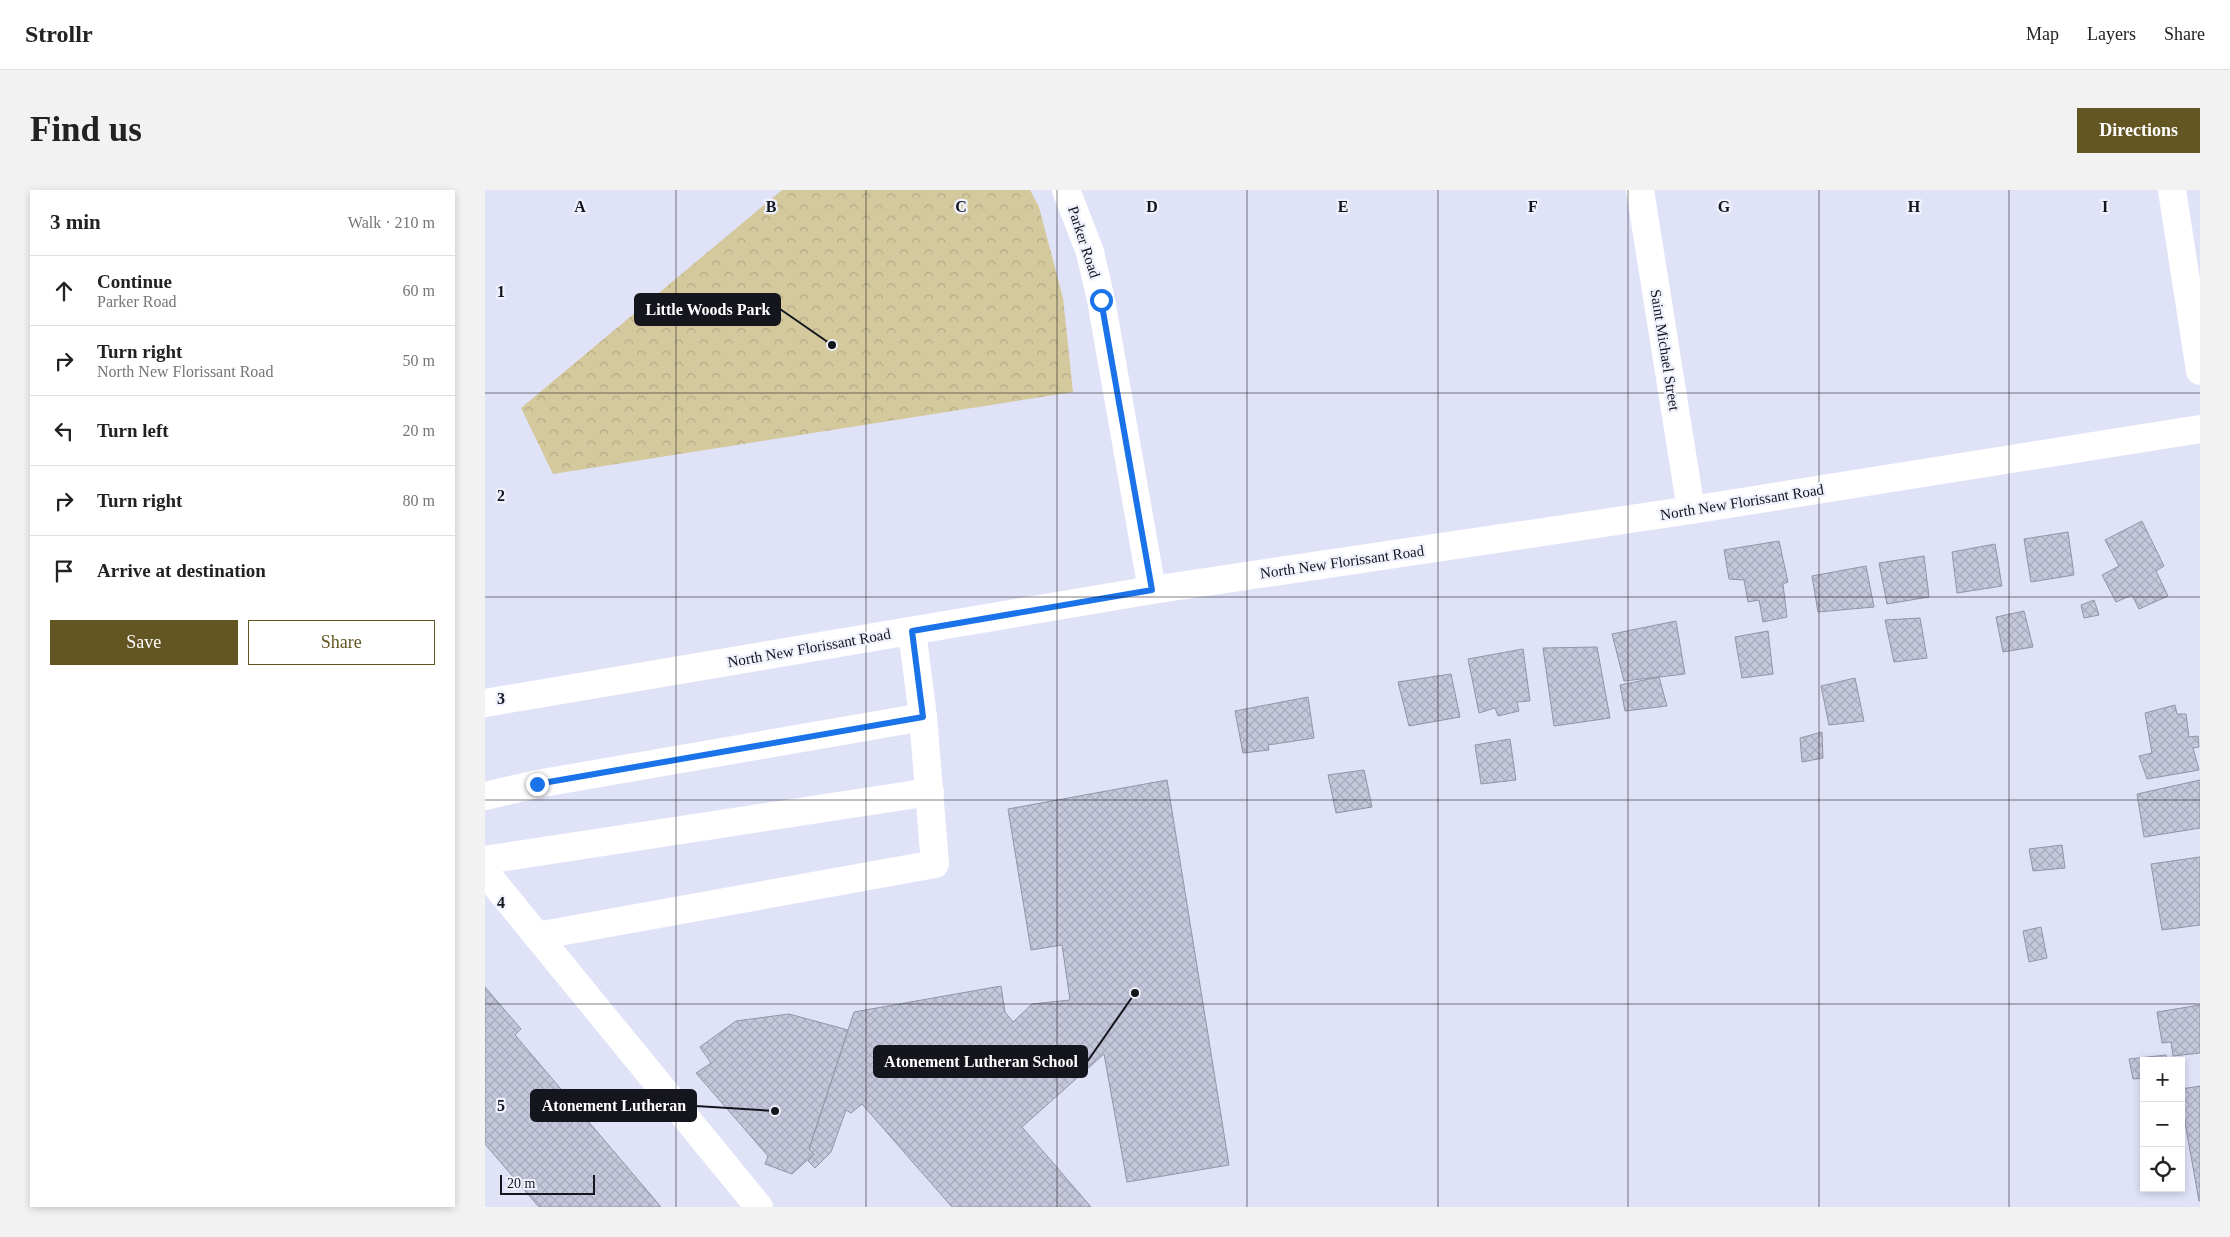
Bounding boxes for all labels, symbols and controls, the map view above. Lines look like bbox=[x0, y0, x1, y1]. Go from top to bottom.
text: Strollr bbox=[25, 21, 93, 47]
text: Map bbox=[2026, 24, 2059, 44]
text: Layers bbox=[2087, 24, 2136, 44]
text: Share bbox=[2164, 24, 2205, 44]
button: Directions bbox=[2077, 108, 2200, 153]
text: Find us bbox=[30, 110, 142, 149]
text: A bbox=[574, 198, 586, 215]
text: B bbox=[766, 198, 777, 215]
text: C bbox=[955, 198, 967, 215]
text: D bbox=[1146, 198, 1158, 215]
text: E bbox=[1338, 198, 1348, 215]
text: F bbox=[1528, 198, 1538, 215]
text: G bbox=[1718, 198, 1731, 215]
text: H bbox=[1908, 198, 1921, 215]
text: I bbox=[2102, 198, 2108, 215]
street label: Parker Road bbox=[1065, 204, 1103, 280]
text: 3 min bbox=[50, 210, 101, 234]
text: Walk · 210 m bbox=[348, 214, 435, 231]
text: Continue bbox=[97, 271, 172, 292]
icon: ahead bbox=[50, 277, 78, 305]
text: 60 m bbox=[403, 282, 435, 299]
text: 1 bbox=[497, 283, 505, 300]
street label: Saint Michael Street bbox=[1648, 288, 1683, 413]
route start bbox=[1090, 289, 1113, 312]
text: Parker Road bbox=[97, 293, 177, 310]
callout: Little Woods Park bbox=[635, 294, 780, 325]
text: Little Woods Park bbox=[645, 301, 771, 318]
text: Turn right bbox=[97, 341, 182, 362]
icon: right bbox=[50, 347, 78, 375]
text: 50 m bbox=[403, 352, 435, 369]
text: North New Florissant Road bbox=[97, 363, 273, 380]
icon: left bbox=[50, 417, 78, 445]
text: Turn left bbox=[97, 420, 169, 441]
text: 20 m bbox=[403, 422, 435, 439]
street label: North New Florissant Road bbox=[1659, 481, 1825, 523]
icon: right bbox=[50, 487, 78, 515]
text: 2 bbox=[497, 487, 505, 504]
text: Turn right bbox=[97, 490, 182, 511]
text: 80 m bbox=[403, 492, 435, 509]
street label: North New Florissant Road bbox=[1259, 542, 1426, 581]
icon: arrive bbox=[50, 557, 78, 585]
text: Arrive at destination bbox=[97, 560, 266, 581]
button: Save bbox=[50, 620, 238, 665]
button: Share bbox=[248, 620, 435, 665]
street label: North New Florissant Road bbox=[726, 626, 892, 670]
text: 3 bbox=[497, 690, 505, 707]
route end bbox=[526, 773, 549, 796]
text: 4 bbox=[497, 894, 505, 911]
callout: Atonement Lutheran School bbox=[874, 1046, 1087, 1077]
text: Atonement Lutheran School bbox=[884, 1053, 1078, 1070]
map controls bbox=[2140, 1057, 2185, 1192]
button: + bbox=[2140, 1057, 2185, 1102]
callout: Atonement Lutheran bbox=[531, 1090, 696, 1121]
text: 5 bbox=[497, 1097, 505, 1114]
text: Atonement Lutheran bbox=[542, 1097, 686, 1114]
button: − bbox=[2140, 1102, 2185, 1147]
button: locate bbox=[2140, 1147, 2185, 1192]
scale bar bbox=[500, 1172, 595, 1195]
text: 20 m bbox=[507, 1176, 535, 1191]

